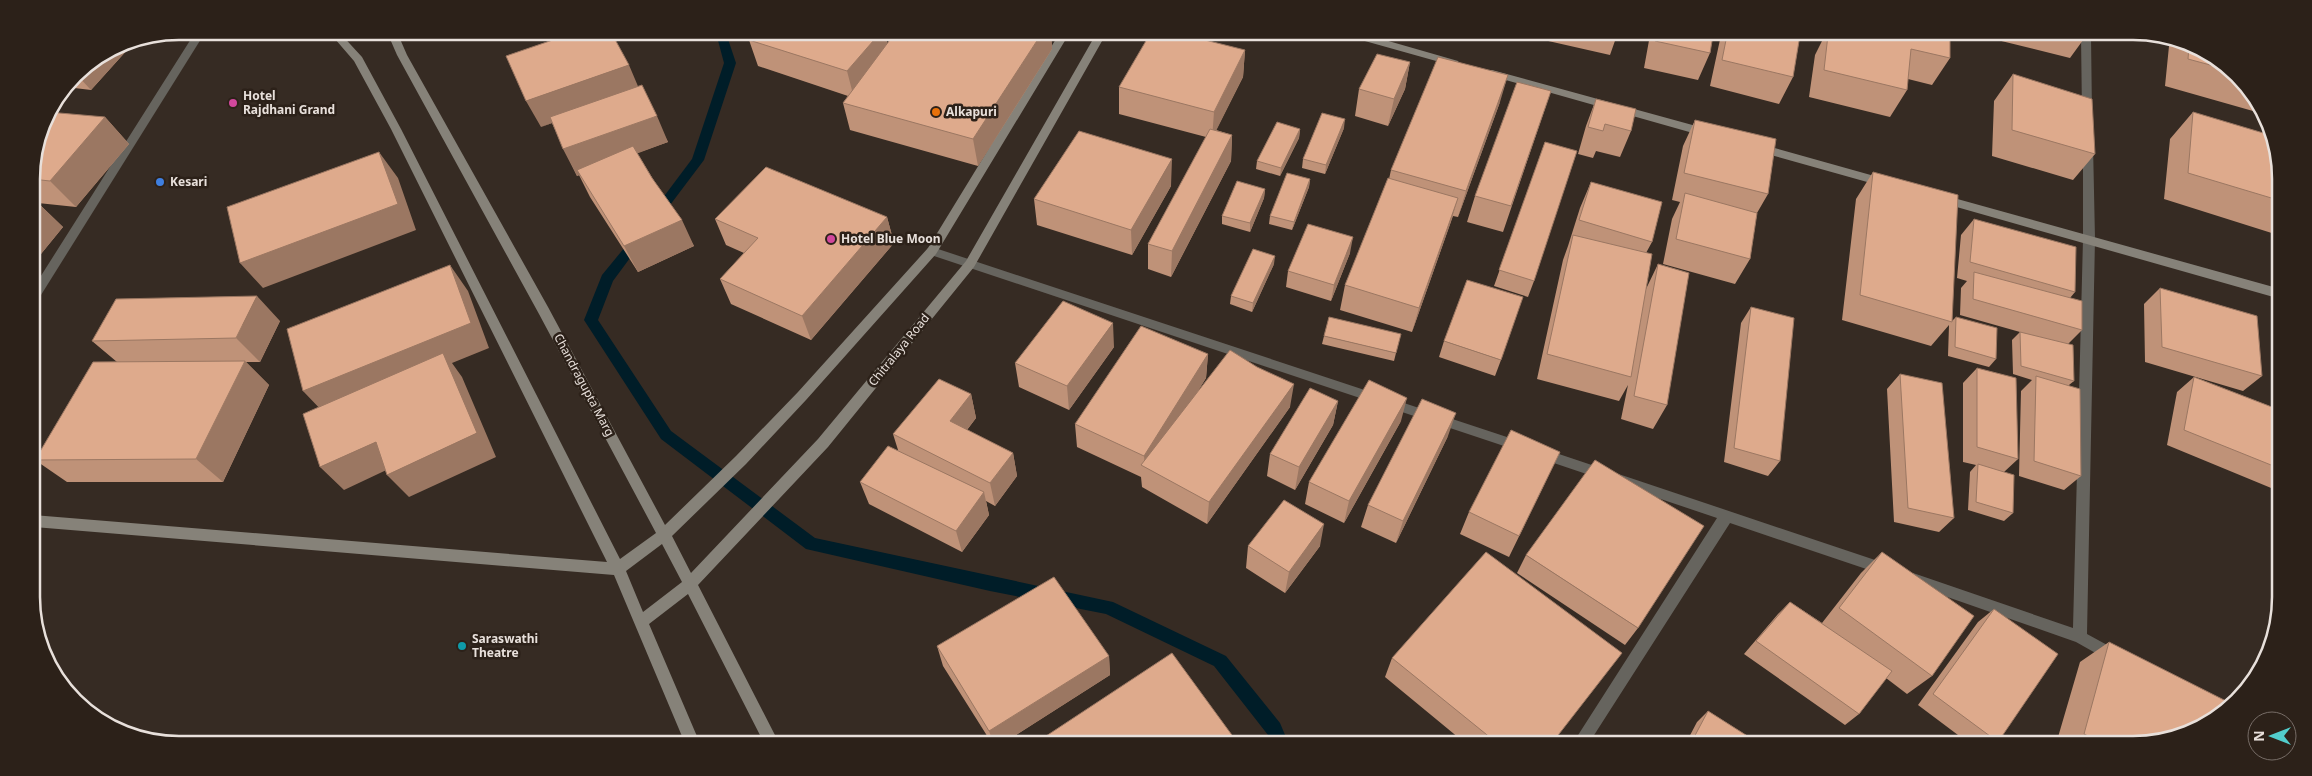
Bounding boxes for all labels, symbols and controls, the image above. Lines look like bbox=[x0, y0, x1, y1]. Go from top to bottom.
place label: Hotel Rajdhani Grand bbox=[243, 87, 335, 118]
marker: Hotel Rajdhani Grand bbox=[227, 97, 239, 109]
place label: Alkapuri bbox=[946, 103, 997, 120]
marker: Alkapuri bbox=[930, 106, 942, 118]
place label: Kesari bbox=[170, 173, 207, 190]
marker: Kesari bbox=[154, 176, 166, 188]
place label: Hotel Blue Moon bbox=[841, 230, 941, 247]
marker: Hotel Blue Moon bbox=[825, 233, 837, 245]
street label: Chitralaya Road bbox=[864, 310, 933, 389]
street label: Chandragupta Marg bbox=[550, 330, 619, 439]
place label: Saraswathi Theatre bbox=[472, 630, 538, 661]
marker: Saraswathi Theatre bbox=[456, 640, 468, 652]
north arrow bbox=[2247, 711, 2297, 761]
text: N bbox=[2249, 730, 2268, 742]

